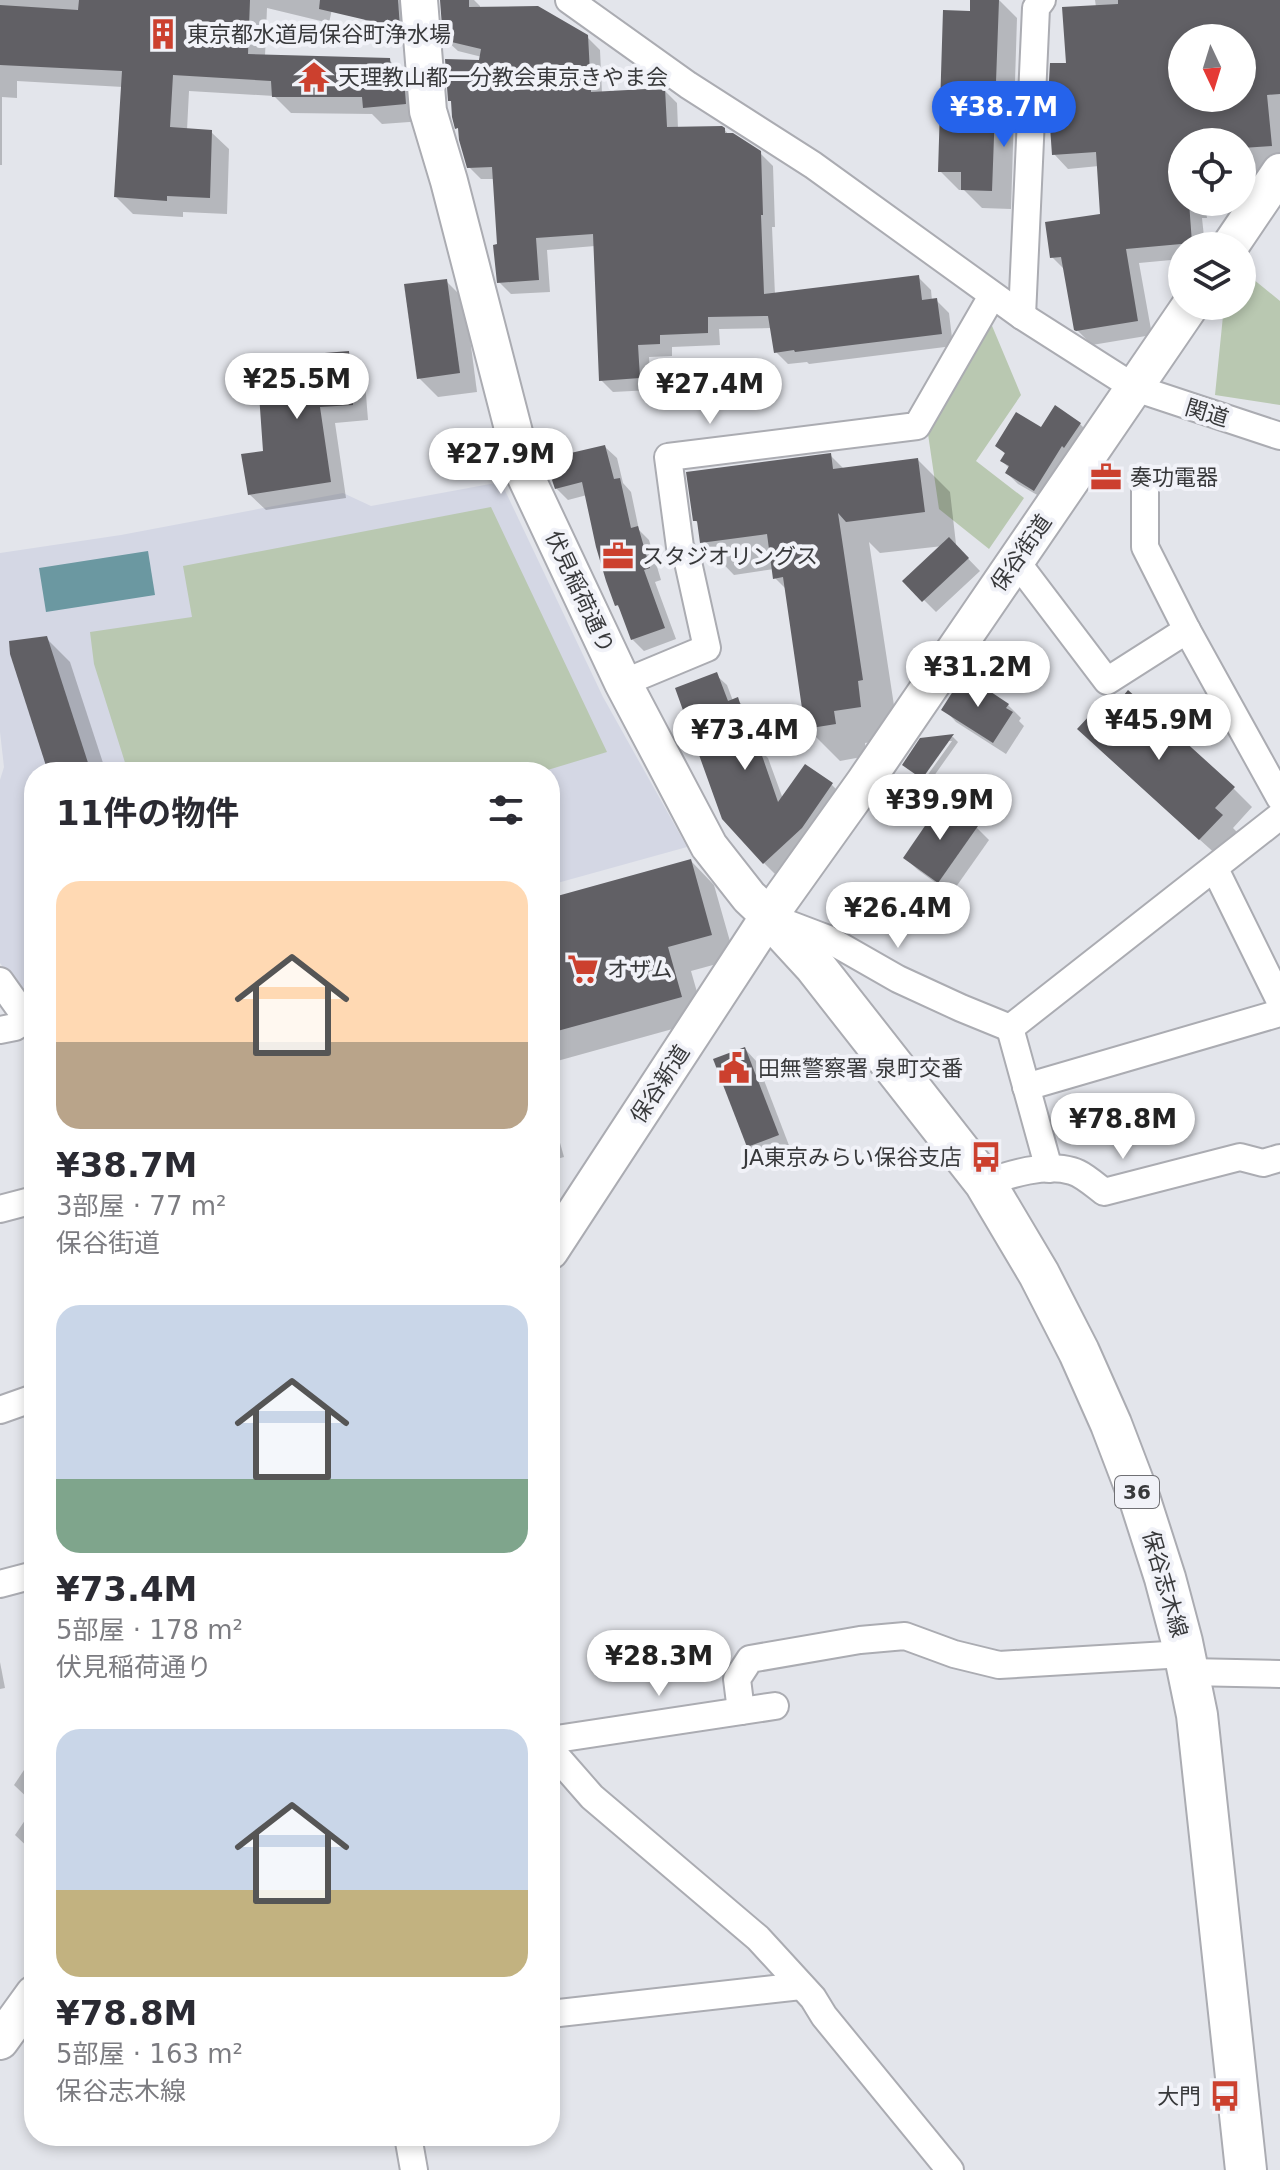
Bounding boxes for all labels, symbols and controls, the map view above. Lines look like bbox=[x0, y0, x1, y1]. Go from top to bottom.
building icon: 東京都水道局保谷町浄水場 bbox=[146, 17, 180, 51]
place label: 東京都水道局保谷町浄水場 bbox=[187, 22, 451, 47]
north arrow bbox=[1168, 24, 1256, 112]
map controls bbox=[1168, 24, 1256, 320]
temple icon: 天理教山都一分教会東京きやま会 bbox=[297, 60, 331, 94]
place label: 天理教山都一分教会東京きやま会 bbox=[338, 65, 668, 90]
pin: ¥38.7M bbox=[939, 81, 1069, 149]
text: ¥38.7M bbox=[950, 92, 1058, 122]
button: locate bbox=[1168, 128, 1256, 216]
button: layers bbox=[1168, 232, 1256, 320]
pin: ¥25.5M bbox=[232, 353, 362, 421]
pin: ¥27.4M bbox=[645, 358, 775, 426]
text: ¥25.5M bbox=[243, 364, 351, 394]
text: ¥27.4M bbox=[656, 369, 764, 399]
street label: 関道 bbox=[1182, 395, 1232, 431]
pin: ¥27.9M bbox=[436, 428, 566, 496]
text: ¥27.9M bbox=[447, 439, 555, 469]
office icon: 奏功電器 bbox=[1089, 460, 1123, 494]
place label: 奏功電器 bbox=[1130, 465, 1218, 490]
street label: 保谷街道 bbox=[986, 510, 1056, 596]
street label: 伏見稲荷通り bbox=[541, 527, 619, 657]
office icon: スタジオリングス bbox=[601, 539, 635, 573]
place label: スタジオリングス bbox=[642, 544, 818, 569]
pin: ¥31.2M bbox=[913, 641, 1043, 709]
text: ¥31.2M bbox=[924, 652, 1032, 682]
pin: ¥45.9M bbox=[1094, 694, 1224, 762]
pin: ¥73.4M bbox=[680, 704, 810, 772]
text: ¥45.9M bbox=[1105, 705, 1213, 735]
text: ¥73.4M bbox=[691, 715, 799, 745]
pin: ¥39.9M bbox=[875, 774, 1005, 842]
text: ¥39.9M bbox=[886, 785, 994, 815]
icon: filters bbox=[484, 788, 528, 832]
text: 11件の物件 bbox=[56, 793, 239, 833]
pin: ¥26.4M bbox=[833, 882, 963, 950]
text: ¥26.4M bbox=[844, 893, 952, 923]
icon: home bbox=[220, 933, 364, 1077]
supermarket icon: オザム bbox=[566, 952, 600, 986]
place label: オザム bbox=[607, 957, 673, 982]
street label: 保谷新道 bbox=[626, 1040, 694, 1128]
public building icon: 田無警察署 泉町交番 bbox=[717, 1051, 751, 1085]
place label: 田無警察署 泉町交番 bbox=[758, 1056, 963, 1081]
pin: ¥78.8M bbox=[1058, 1093, 1188, 1161]
text: ¥78.8M bbox=[1069, 1104, 1177, 1134]
bus stop icon: JA東京みらい保谷支店 bbox=[969, 1140, 1003, 1174]
text: ¥38.7M bbox=[56, 1145, 197, 1185]
place label: JA東京みらい保谷支店 bbox=[741, 1145, 962, 1170]
text: 3部屋 · 77 m² bbox=[56, 1191, 226, 1221]
text: 保谷街道 bbox=[56, 1228, 160, 1258]
icon: home bbox=[220, 1357, 364, 1501]
road number: 36 bbox=[1115, 1476, 1159, 1508]
street label: 保谷志木線 bbox=[1138, 1528, 1192, 1640]
text: ¥73.4M bbox=[56, 1569, 197, 1609]
text: 5部屋 · 178 m² bbox=[56, 1615, 243, 1645]
pin: ¥28.3M bbox=[594, 1630, 724, 1698]
text: ¥28.3M bbox=[605, 1641, 713, 1671]
text: 伏見稲荷通り bbox=[56, 1652, 212, 1682]
icon: home bbox=[220, 1781, 364, 1925]
text: ¥78.8M bbox=[56, 1993, 197, 2033]
text: 5部屋 · 163 m² bbox=[56, 2039, 243, 2069]
text: 保谷志木線 bbox=[56, 2076, 186, 2106]
bus stop icon: 大門 bbox=[1208, 2079, 1242, 2113]
place label: 大門 bbox=[1157, 2084, 1201, 2109]

